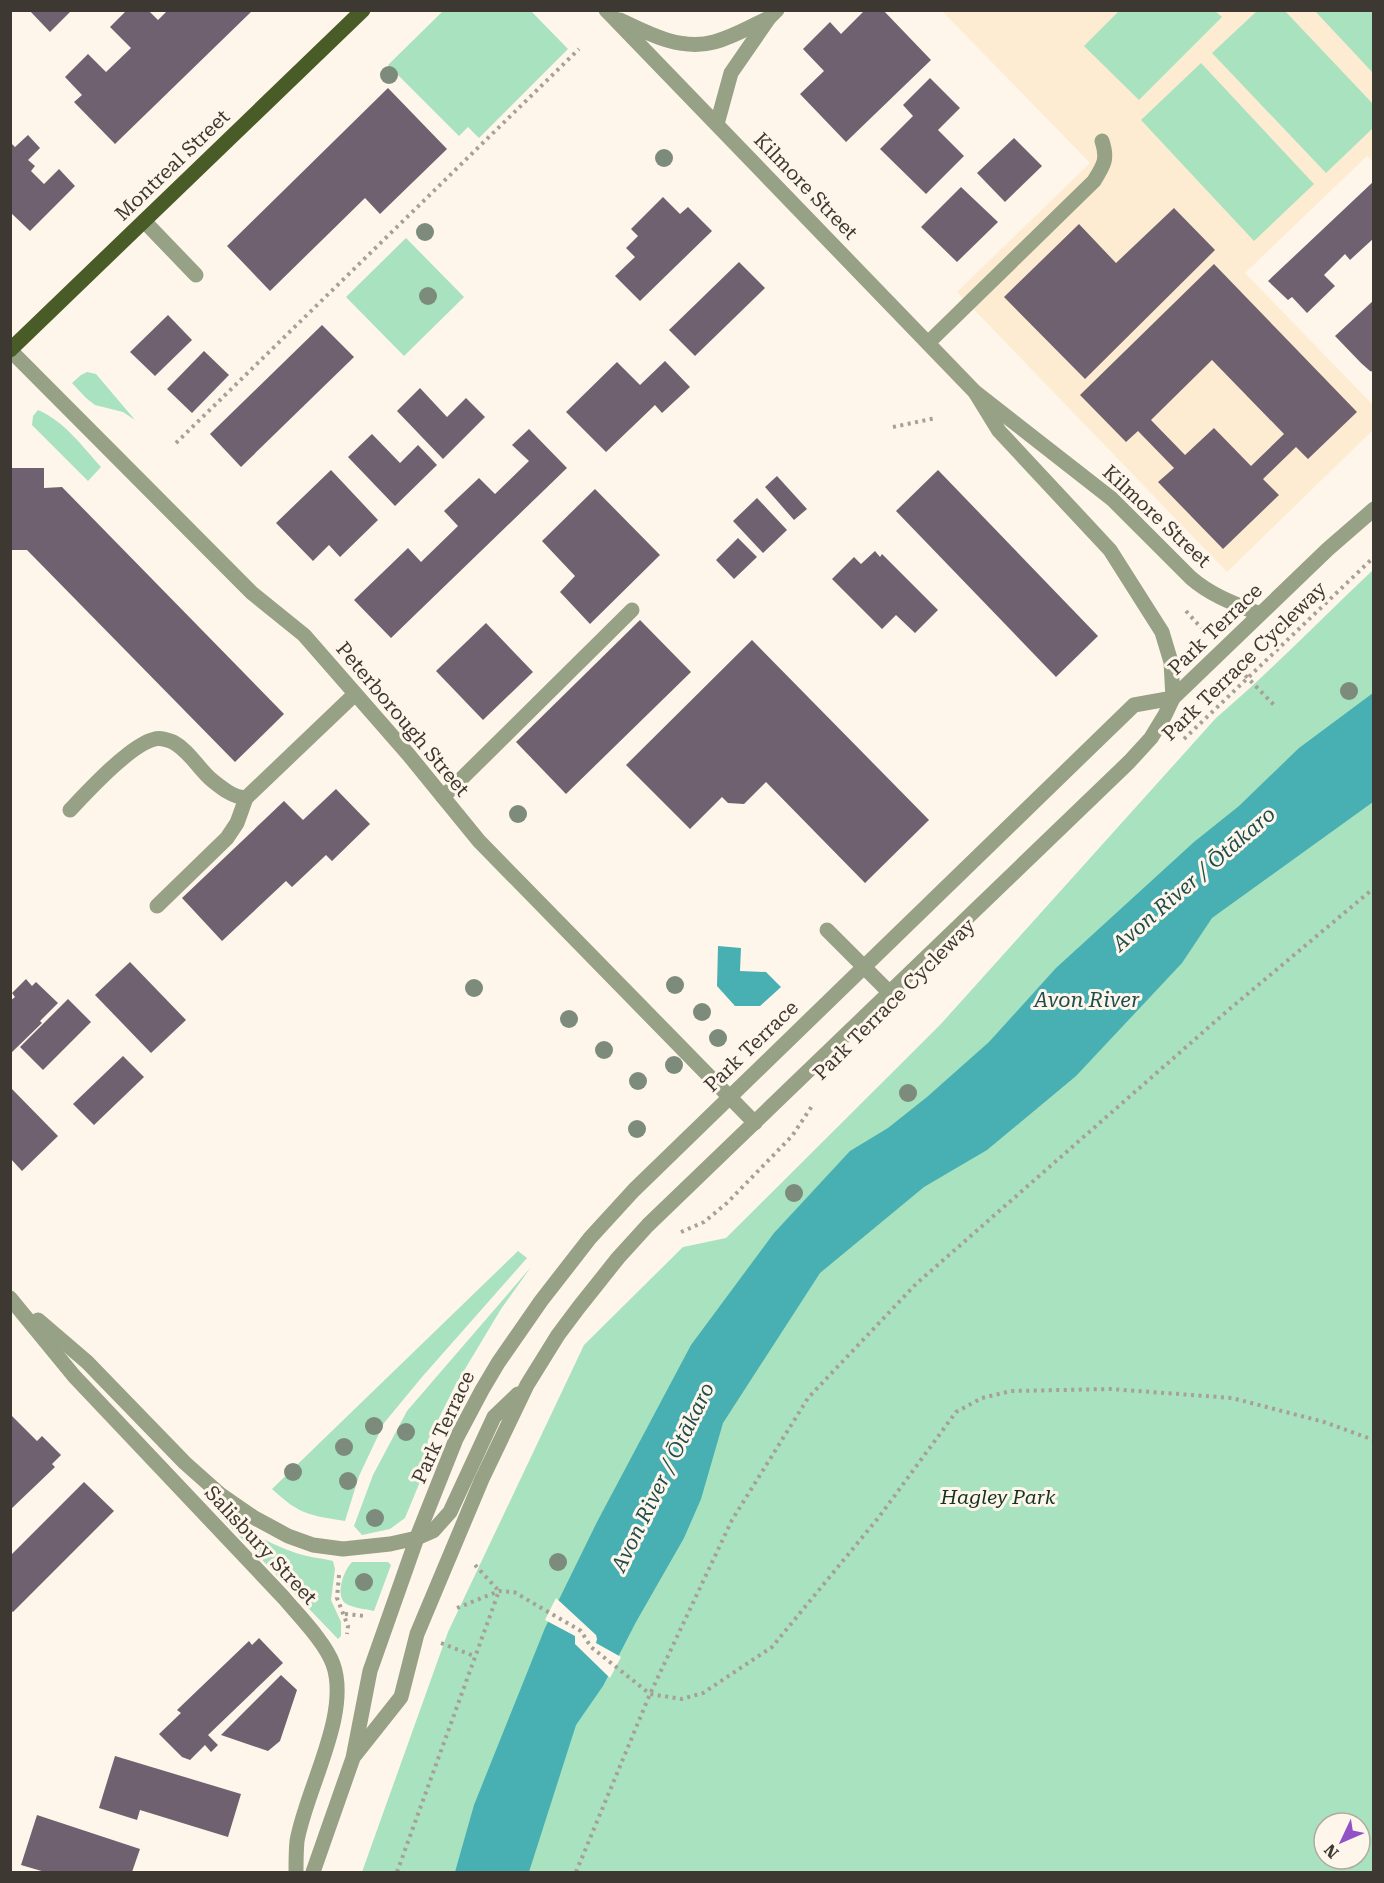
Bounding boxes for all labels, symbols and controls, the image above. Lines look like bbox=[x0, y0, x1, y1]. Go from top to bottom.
street label: Montreal Street bbox=[110, 104, 235, 226]
street label: Kilmore Street bbox=[749, 128, 863, 245]
street label: Kilmore Street bbox=[1098, 460, 1216, 573]
street label: Park Terrace Cycleway bbox=[1157, 576, 1331, 746]
street label: Park Terrace bbox=[1163, 578, 1267, 680]
street label: Peterborough Street bbox=[331, 637, 475, 802]
water label: Avon River / Ōtākaro bbox=[1106, 802, 1280, 957]
street label: Park Terrace Cycleway bbox=[808, 913, 980, 1085]
water label: Avon River bbox=[1032, 988, 1140, 1012]
street label: Park Terrace bbox=[699, 995, 803, 1097]
street label: Park Terrace bbox=[407, 1367, 479, 1487]
water label: Avon River / Ōtākaro bbox=[606, 1379, 719, 1577]
street label: Salisbury Street bbox=[200, 1481, 323, 1610]
park label: Hagley Park bbox=[939, 1485, 1056, 1509]
north arrow bbox=[1312, 1811, 1372, 1871]
text: N bbox=[1320, 1840, 1343, 1862]

